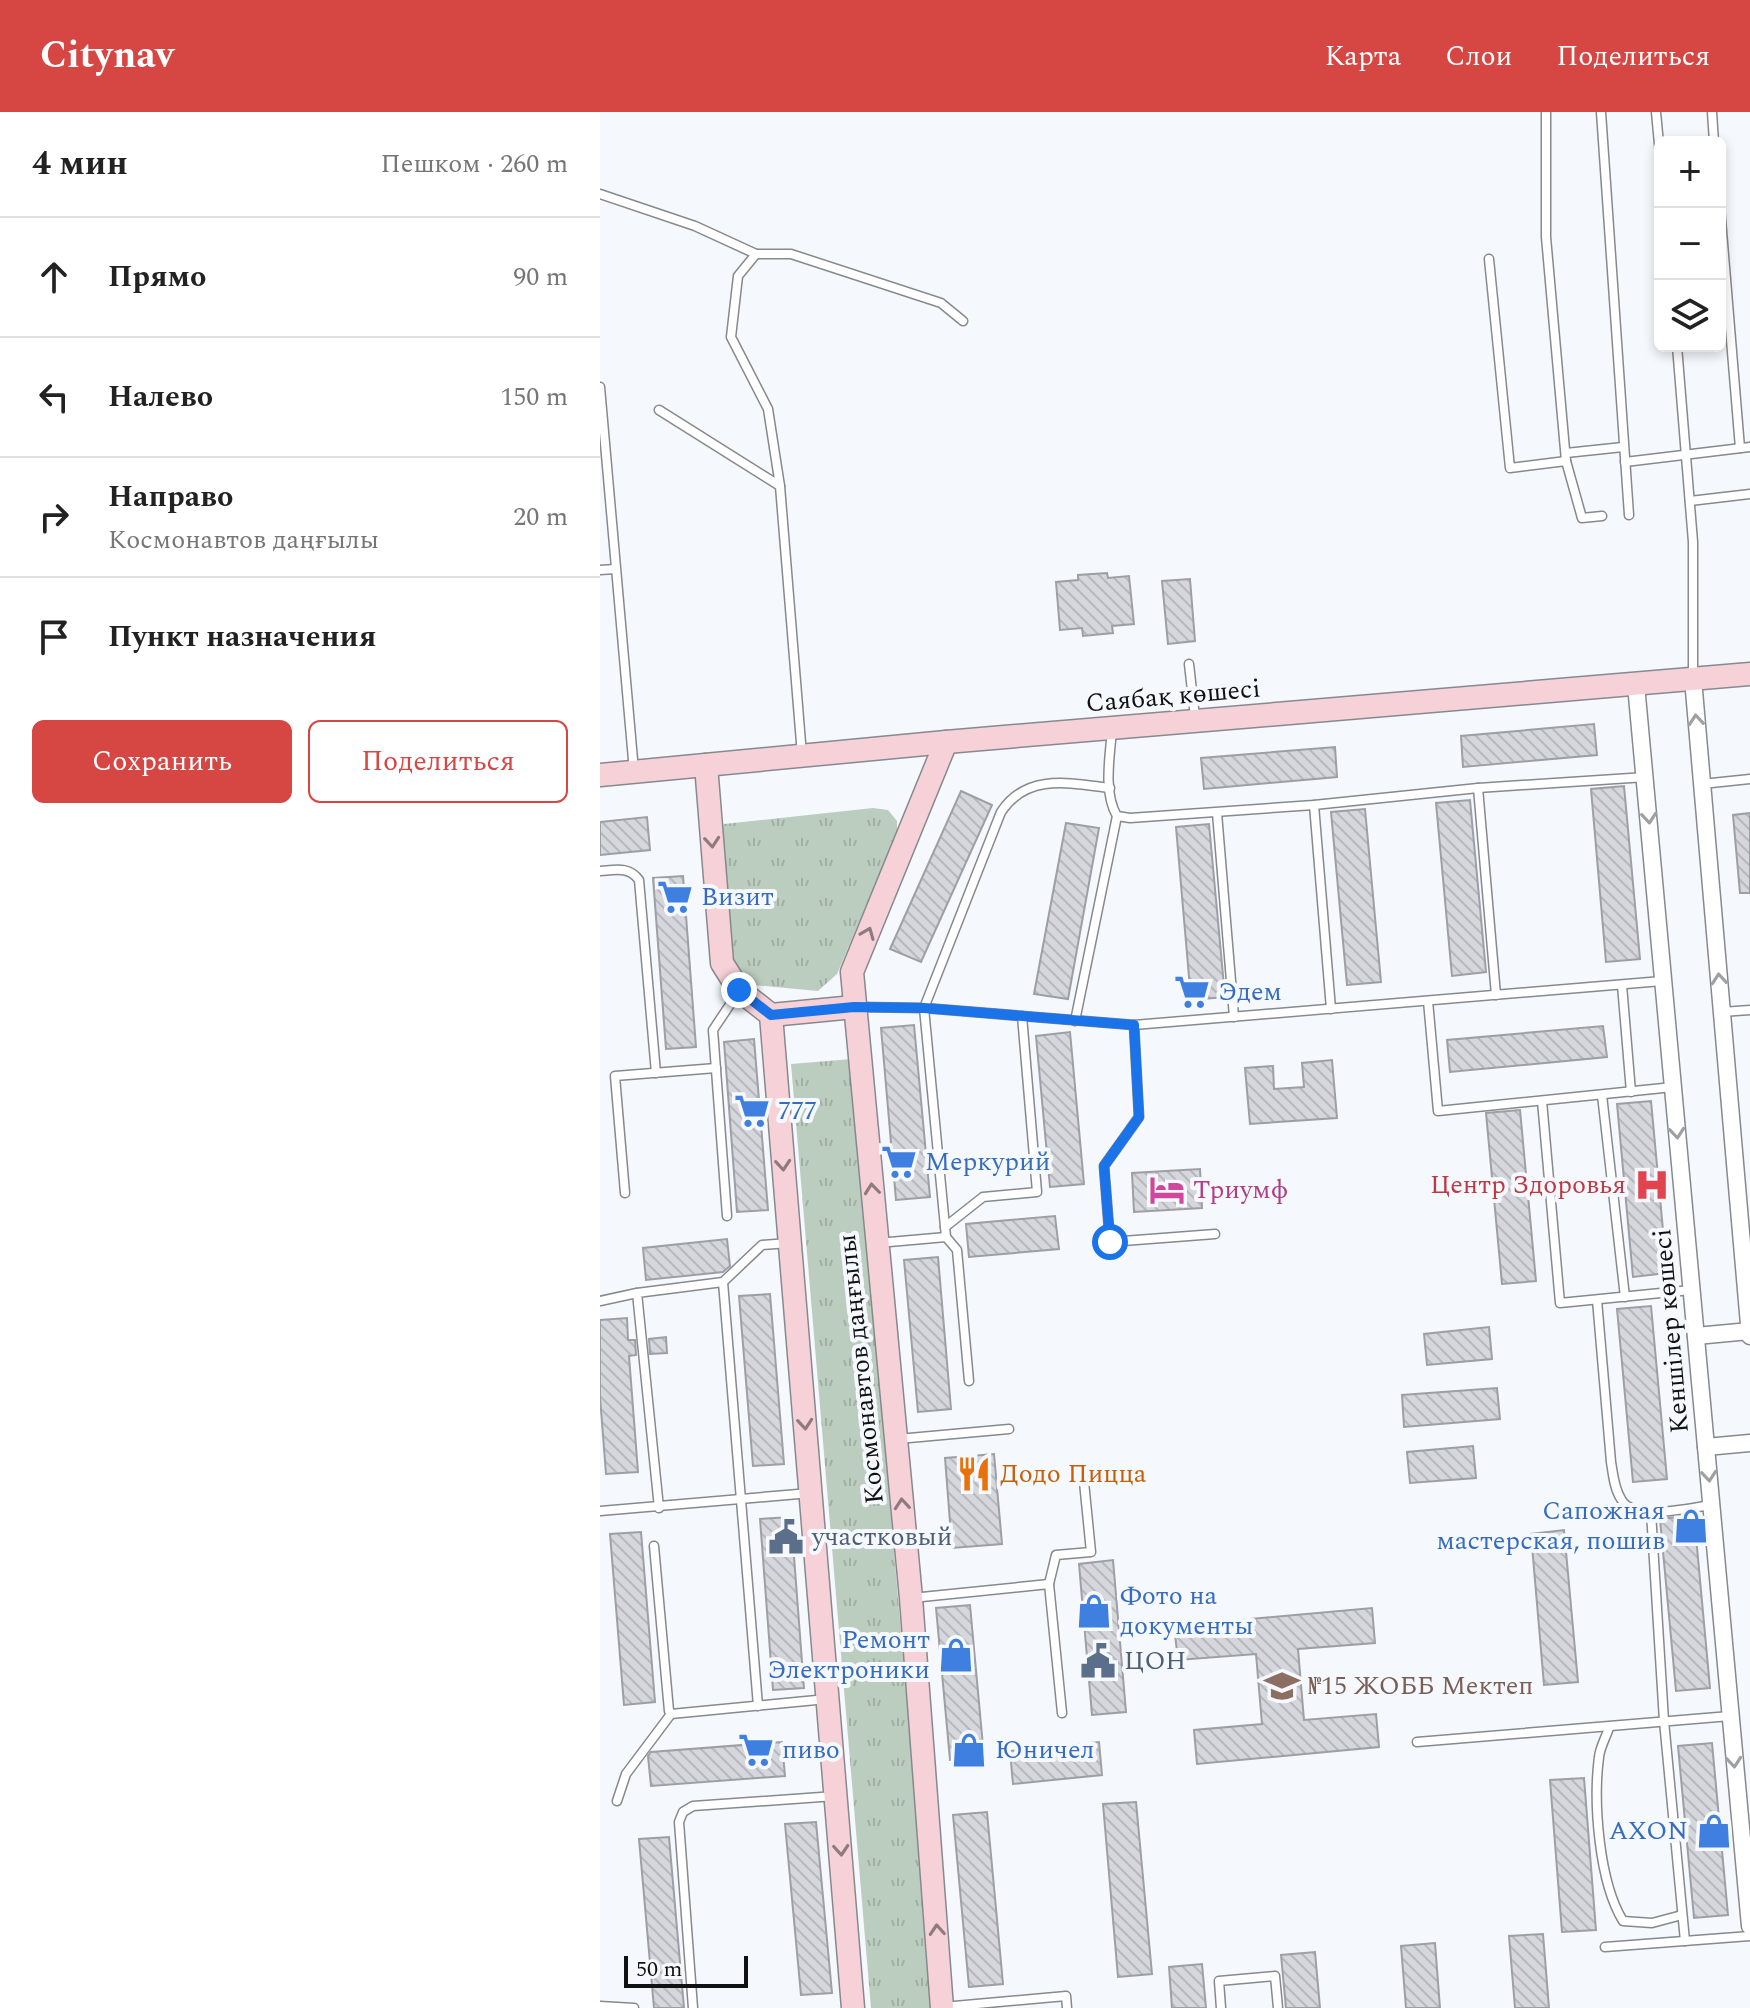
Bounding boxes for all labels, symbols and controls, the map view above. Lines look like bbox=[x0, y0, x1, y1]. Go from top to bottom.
text: Citynav bbox=[40, 27, 174, 85]
text: Карта bbox=[1325, 35, 1401, 78]
text: Слои bbox=[1445, 35, 1512, 78]
text: Поделиться bbox=[1556, 35, 1710, 78]
map controls bbox=[1654, 136, 1726, 352]
button: + bbox=[1654, 136, 1726, 208]
text: 4 мин bbox=[32, 138, 128, 190]
text: Пешком · 260 m bbox=[381, 144, 568, 184]
button: − bbox=[1654, 208, 1726, 280]
text: Прямо bbox=[108, 254, 206, 300]
icon: ahead bbox=[32, 255, 76, 299]
text: 90 m bbox=[513, 257, 568, 297]
button: layers bbox=[1654, 280, 1726, 352]
text: Налево bbox=[108, 374, 213, 420]
icon: left bbox=[32, 375, 76, 419]
text: 150 m bbox=[500, 377, 568, 417]
text: Направо bbox=[108, 474, 233, 520]
icon: right bbox=[32, 495, 76, 539]
text: 20 m bbox=[513, 497, 568, 537]
text: Космонавтов даңғылы bbox=[108, 520, 379, 560]
text: Пункт назначения bbox=[108, 614, 376, 660]
icon: arrive bbox=[32, 615, 76, 659]
street label: Саябақ көшесі bbox=[1084, 668, 1262, 724]
one-way arrow bbox=[1688, 713, 1705, 726]
button: Сохранить bbox=[32, 720, 292, 803]
button: Поделиться bbox=[308, 720, 568, 803]
one-way arrow bbox=[1641, 812, 1658, 825]
one-way arrow bbox=[703, 836, 720, 849]
place label: Визит bbox=[701, 877, 774, 917]
supermarket icon: Визит bbox=[656, 878, 694, 916]
one-way arrow bbox=[858, 927, 875, 941]
route end bbox=[721, 972, 757, 1008]
place label: Эдем bbox=[1218, 972, 1282, 1012]
one-way arrow bbox=[1711, 972, 1728, 985]
supermarket icon: Эдем bbox=[1173, 973, 1211, 1011]
place label: 777 bbox=[778, 1091, 817, 1131]
supermarket icon: 777 bbox=[733, 1092, 771, 1130]
one-way arrow bbox=[1669, 1127, 1686, 1140]
place label: Меркурий bbox=[925, 1142, 1050, 1182]
supermarket icon: Меркурий bbox=[880, 1143, 918, 1181]
one-way arrow bbox=[775, 1159, 792, 1172]
place label: Центр Здоровья bbox=[1430, 1165, 1626, 1205]
hospital icon: Центр Здоровья bbox=[1633, 1166, 1671, 1204]
place label: Триумф bbox=[1193, 1170, 1288, 1210]
hotel icon: Триумф bbox=[1148, 1171, 1186, 1209]
one-way arrow bbox=[863, 1182, 880, 1195]
route start bbox=[1092, 1224, 1128, 1260]
street label: Кеншілер көшесі bbox=[1642, 1227, 1700, 1435]
street label: Космонавтов даңғылы bbox=[827, 1232, 895, 1506]
one-way arrow bbox=[796, 1418, 813, 1431]
place label: Додо Пицца bbox=[1000, 1454, 1147, 1494]
restaurant icon: Додо Пицца bbox=[955, 1455, 993, 1493]
one-way arrow bbox=[1700, 1470, 1717, 1483]
place label: Сапожная мастерская, пошив bbox=[1436, 1491, 1665, 1561]
one-way arrow bbox=[894, 1497, 911, 1510]
shop icon: Сапожная мастерская, пошив bbox=[1672, 1507, 1710, 1545]
place label: участковый bbox=[811, 1517, 952, 1557]
public building icon: участковый bbox=[767, 1518, 805, 1556]
place label: Фото на документы bbox=[1120, 1576, 1253, 1646]
shop icon: Фото на документы bbox=[1075, 1592, 1113, 1630]
place label: Ремонт Электроники bbox=[767, 1620, 930, 1690]
shop icon: Ремонт Электроники bbox=[937, 1636, 975, 1674]
place label: ЦОН bbox=[1124, 1641, 1186, 1681]
public building icon: ЦОН bbox=[1079, 1642, 1117, 1680]
place label: №15 ЖОББ Мектеп bbox=[1308, 1666, 1533, 1706]
school or university icon: №15 ЖОББ Мектеп bbox=[1263, 1667, 1301, 1705]
place label: пиво bbox=[782, 1730, 840, 1770]
place label: Юничел bbox=[995, 1730, 1094, 1770]
supermarket icon: пиво bbox=[737, 1731, 775, 1769]
shop icon: Юничел bbox=[950, 1731, 988, 1769]
one-way arrow bbox=[1726, 1756, 1743, 1769]
place label: AXON bbox=[1609, 1811, 1688, 1851]
shop icon: AXON bbox=[1695, 1812, 1733, 1850]
one-way arrow bbox=[832, 1844, 849, 1857]
one-way arrow bbox=[928, 1923, 945, 1936]
scale bar bbox=[624, 1952, 748, 1988]
text: 50 m bbox=[636, 1953, 682, 1986]

